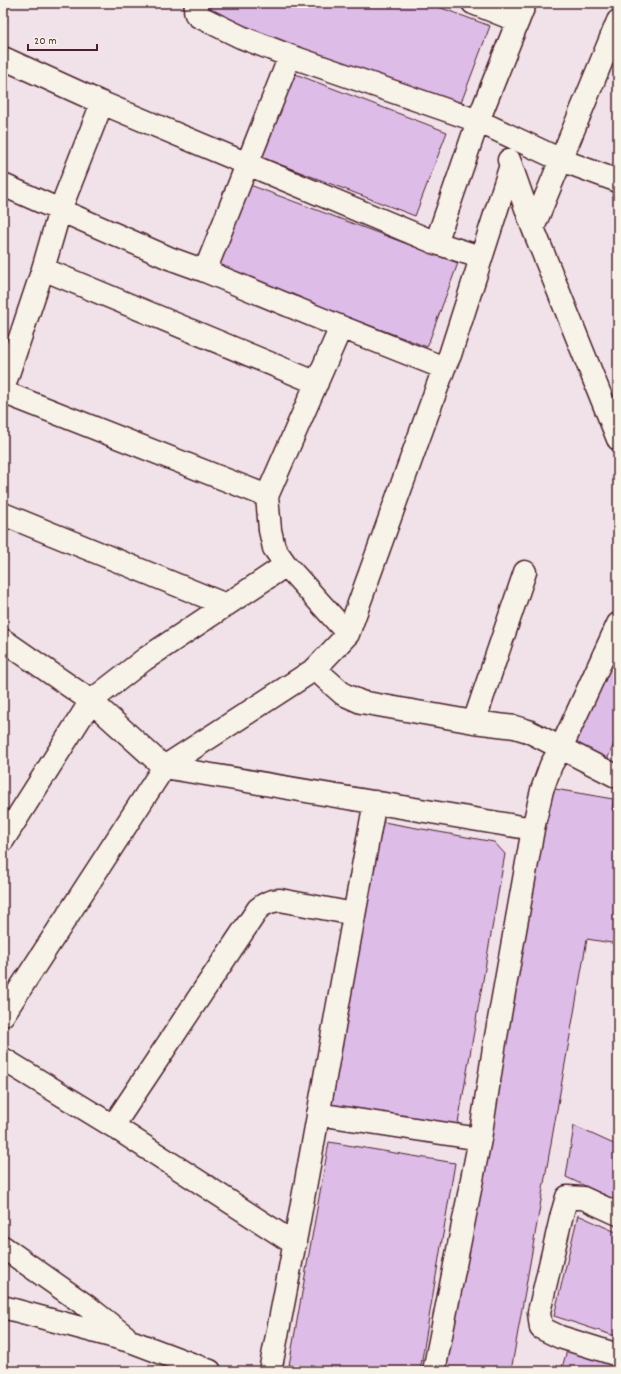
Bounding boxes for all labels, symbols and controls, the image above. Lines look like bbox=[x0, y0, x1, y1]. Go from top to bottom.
scale bar bbox=[28, 26, 97, 52]
text: 20 m bbox=[34, 33, 57, 50]

